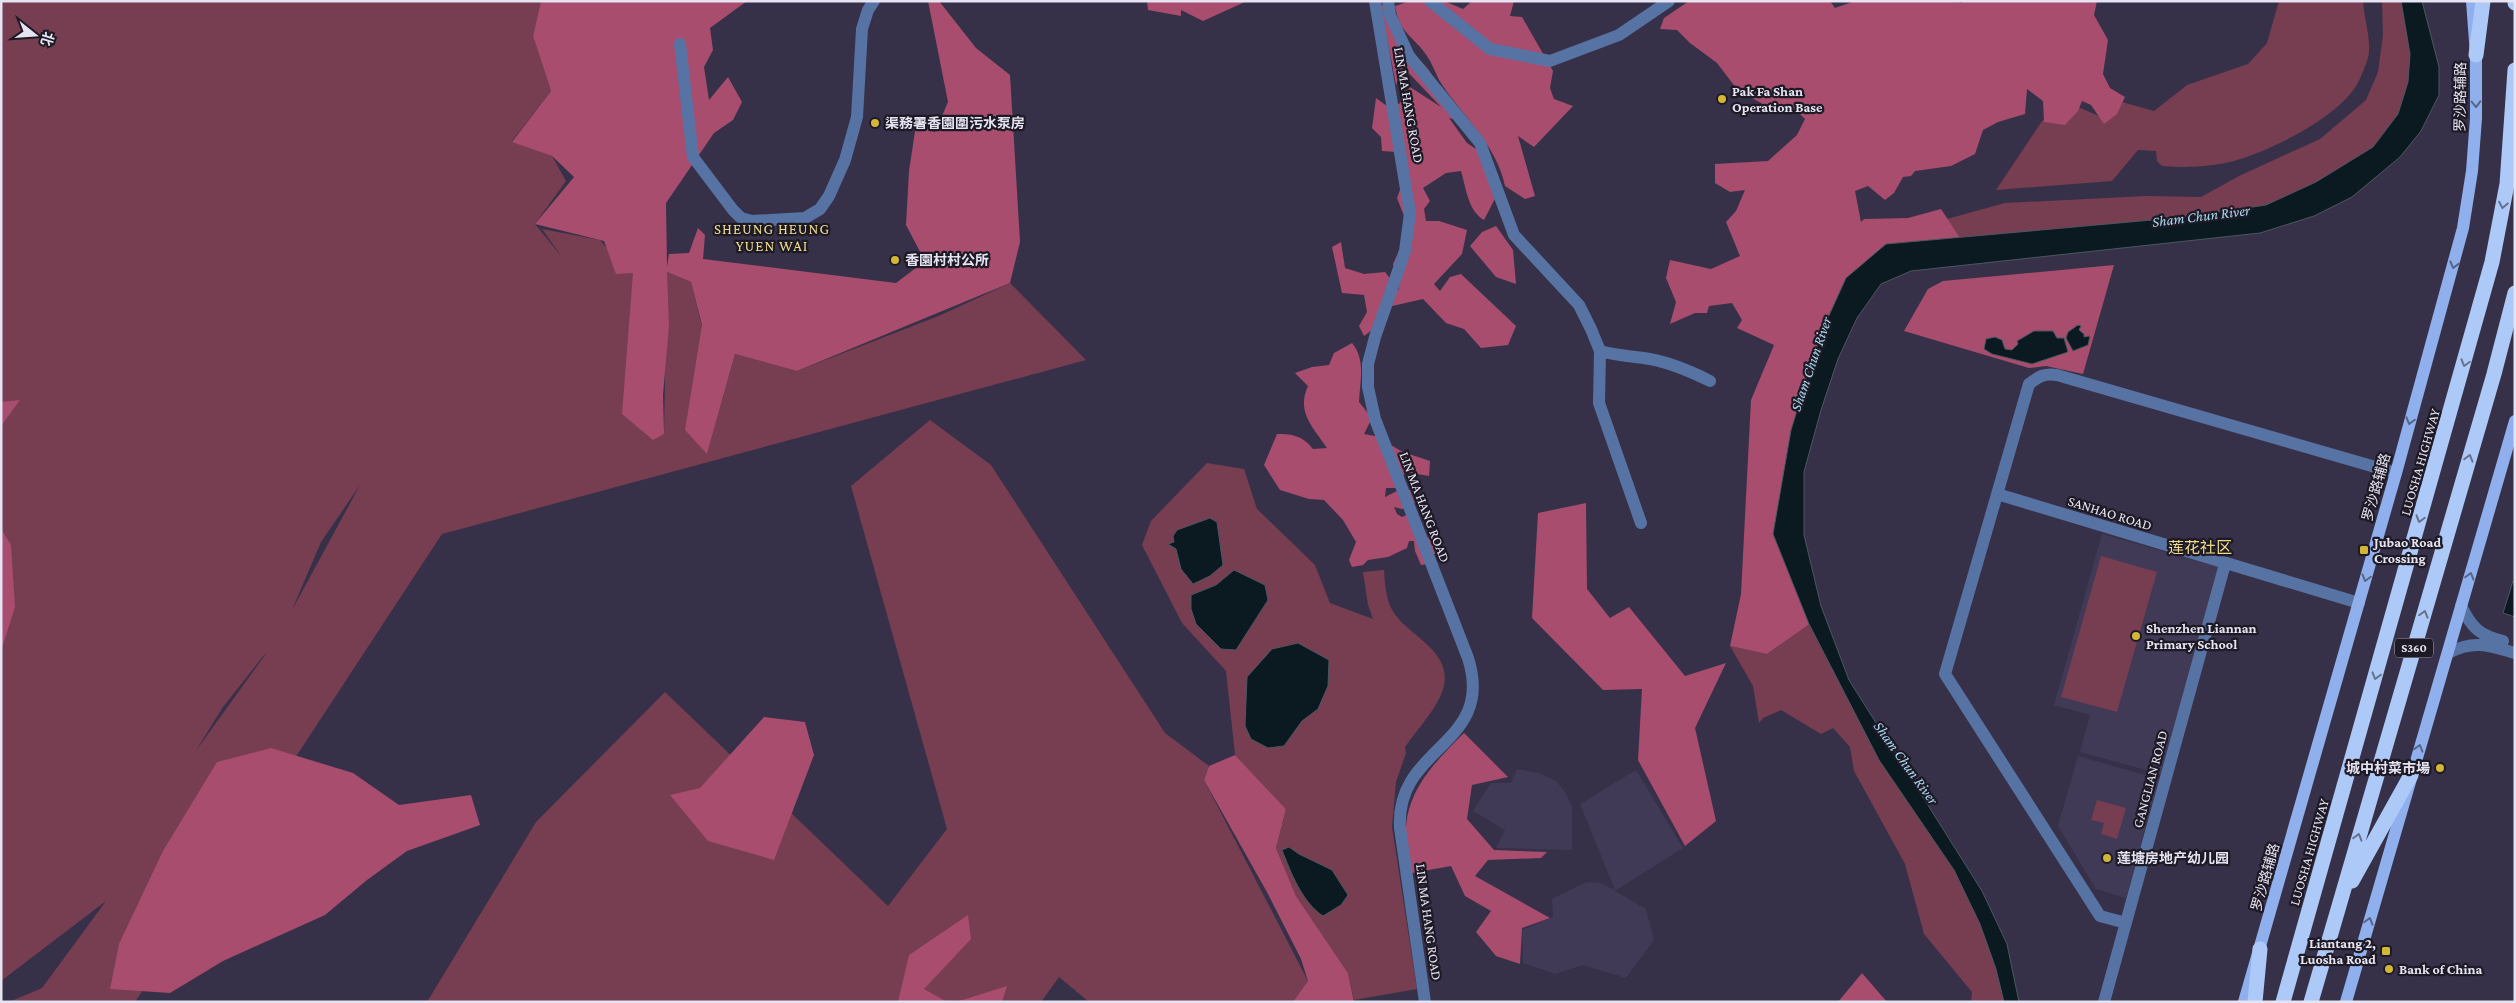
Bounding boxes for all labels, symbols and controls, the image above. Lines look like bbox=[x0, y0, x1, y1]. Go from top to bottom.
north arrow bbox=[10, 10, 60, 60]
text: 北 bbox=[38, 30, 57, 48]
street label: LIN MA HANG ROAD bbox=[1391, 46, 1427, 164]
street label: 罗沙路辅路 bbox=[2451, 62, 2469, 132]
place label: Pak Fa Shan Operation Base bbox=[1732, 83, 1823, 115]
marker: Pak Fa Shan Operation Base bbox=[1716, 93, 1728, 105]
one-way arrow bbox=[2471, 100, 2481, 108]
place label: 渠務署香園圍污水泵房 bbox=[885, 115, 1025, 131]
marker: 渠務署香園圍污水泵房 bbox=[869, 117, 881, 129]
one-way arrow bbox=[2498, 201, 2508, 210]
water label: Sham Chun River bbox=[2151, 202, 2252, 230]
district label: SHEUNG HEUNG YUEN WAI bbox=[714, 221, 830, 254]
place label: 香園村村公所 bbox=[905, 252, 989, 268]
marker: 香園村村公所 bbox=[889, 254, 901, 266]
one-way arrow bbox=[2449, 260, 2460, 269]
water label: Sham Chun River bbox=[1787, 314, 1835, 413]
one-way arrow bbox=[2460, 358, 2470, 367]
street label: LUOSHA HIGHWAY bbox=[2397, 406, 2443, 517]
one-way arrow bbox=[2406, 417, 2416, 425]
street label: LIN MA HANG ROAD bbox=[1397, 449, 1453, 565]
street label: 罗沙路辅路 bbox=[2359, 451, 2393, 523]
one-way arrow bbox=[2464, 455, 2474, 463]
street label: SANHAO ROAD bbox=[2066, 493, 2154, 533]
one-way arrow bbox=[2416, 515, 2426, 523]
place label: Jubao Road Crossing bbox=[2372, 534, 2441, 566]
district label: 莲花社区 bbox=[2168, 539, 2232, 556]
marker: Jubao Road Crossing bbox=[2358, 544, 2370, 556]
one-way arrow bbox=[2464, 571, 2475, 580]
one-way arrow bbox=[2362, 573, 2372, 581]
one-way arrow bbox=[2418, 611, 2428, 619]
place label: Shenzhen Liannan Primary School bbox=[2146, 620, 2257, 652]
marker: Shenzhen Liannan Primary School bbox=[2130, 630, 2142, 642]
road number: S360 bbox=[2395, 638, 2433, 658]
one-way arrow bbox=[2371, 671, 2381, 679]
water label: Sham Chun River bbox=[1871, 718, 1942, 808]
street label: GANGLIAN ROAD bbox=[2129, 729, 2171, 829]
one-way arrow bbox=[2413, 745, 2423, 753]
place label: 城中村菜市場 bbox=[2346, 760, 2430, 776]
marker: 城中村菜市場 bbox=[2434, 762, 2446, 774]
street label: LUOSHA HIGHWAY bbox=[2286, 796, 2332, 907]
one-way arrow bbox=[2353, 834, 2363, 842]
street label: 罗沙路辅路 bbox=[2248, 841, 2282, 913]
place label: 莲塘房地产幼儿园 bbox=[2117, 850, 2229, 866]
marker: 莲塘房地产幼儿园 bbox=[2101, 852, 2113, 864]
street label: LIN MA HANG ROAD bbox=[1413, 863, 1445, 981]
one-way arrow bbox=[2364, 918, 2374, 926]
place label: Liantang 2, Luosha Road bbox=[2300, 935, 2376, 967]
marker: Liantang 2, Luosha Road bbox=[2380, 945, 2392, 957]
place label: Bank of China bbox=[2399, 961, 2483, 977]
marker: Bank of China bbox=[2383, 963, 2395, 975]

